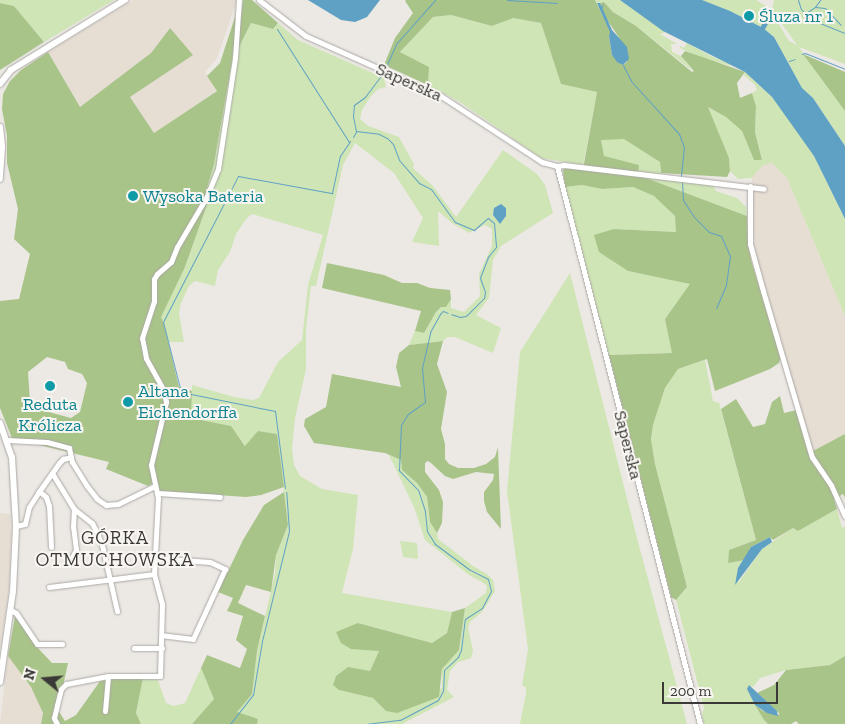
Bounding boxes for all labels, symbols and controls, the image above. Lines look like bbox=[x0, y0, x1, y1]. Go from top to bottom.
place label: Śluza nr 1 bbox=[759, 5, 834, 27]
marker: Śluza nr 1 bbox=[743, 10, 755, 22]
street label: Saperska bbox=[373, 58, 445, 106]
place label: Wysoka Bateria bbox=[143, 185, 263, 207]
marker: Wysoka Bateria bbox=[127, 190, 139, 202]
marker: Reduta Królicza bbox=[44, 380, 56, 392]
place label: Altana Eichendorffa bbox=[138, 381, 237, 424]
place label: Reduta Królicza bbox=[18, 394, 82, 436]
marker: Altana Eichendorffa bbox=[122, 396, 134, 408]
street label: Saperska bbox=[609, 408, 647, 482]
district label: GÓRKA OTMUCHOWSKA bbox=[34, 527, 196, 571]
north arrow bbox=[20, 654, 70, 704]
text: N bbox=[20, 667, 40, 682]
scale bar bbox=[665, 672, 781, 704]
text: 200 m bbox=[670, 682, 711, 700]

